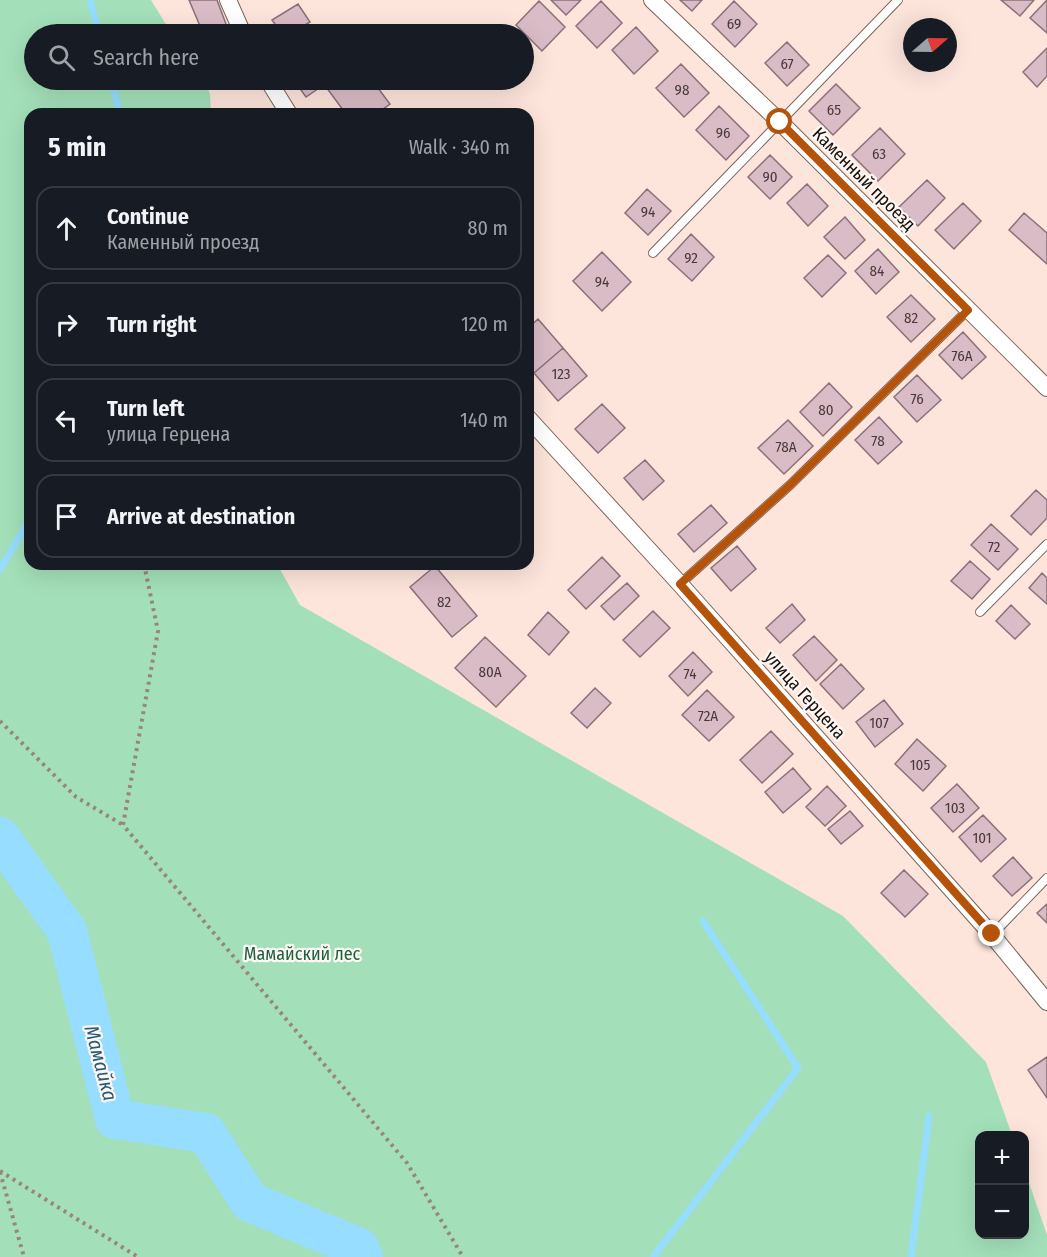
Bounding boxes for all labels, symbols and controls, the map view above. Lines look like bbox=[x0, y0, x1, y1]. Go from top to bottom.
house number: 69 bbox=[727, 15, 741, 33]
north arrow bbox=[903, 18, 957, 72]
search box bbox=[24, 24, 534, 90]
icon: search bbox=[45, 41, 78, 74]
text: Search here bbox=[93, 44, 199, 71]
house number: 67 bbox=[780, 55, 794, 73]
house number: 98 bbox=[675, 81, 689, 99]
house number: 65 bbox=[827, 101, 841, 119]
route start bbox=[766, 108, 792, 134]
street label: Каменный проезд bbox=[808, 123, 920, 235]
house number: 96 bbox=[716, 124, 730, 142]
text: 5 min bbox=[48, 132, 106, 163]
text: Walk · 340 m bbox=[409, 135, 510, 159]
house number: 63 bbox=[872, 145, 886, 163]
house number: 90 bbox=[762, 168, 778, 186]
text: Continue bbox=[107, 203, 189, 230]
house number: 94 bbox=[641, 203, 655, 221]
icon: ahead bbox=[50, 212, 83, 245]
text: 80 m bbox=[468, 216, 508, 240]
text: Каменный проезд bbox=[107, 230, 259, 254]
house number: 92 bbox=[684, 249, 698, 267]
house number: 84 bbox=[870, 262, 884, 280]
house number: 94 bbox=[595, 273, 609, 291]
icon: right bbox=[50, 308, 83, 341]
house number: 82 bbox=[904, 309, 918, 327]
text: Turn right bbox=[107, 311, 196, 338]
text: 120 m bbox=[461, 312, 508, 336]
house number: 76А bbox=[951, 347, 973, 365]
house number: 123 bbox=[551, 365, 571, 383]
house number: 76 bbox=[910, 390, 924, 408]
text: Turn left bbox=[107, 395, 185, 422]
house number: 80 bbox=[818, 401, 834, 419]
icon: left bbox=[50, 404, 83, 437]
text: 140 m bbox=[460, 408, 508, 432]
text: улица Герцена bbox=[107, 422, 230, 446]
house number: 78 bbox=[871, 432, 885, 450]
house number: 78А bbox=[775, 438, 797, 456]
icon: arrive bbox=[50, 500, 83, 533]
text: Arrive at destination bbox=[107, 503, 295, 530]
house number: 72 bbox=[988, 538, 1001, 556]
house number: 82 bbox=[437, 593, 451, 611]
street label: улица Герцена bbox=[760, 646, 850, 744]
house number: 80А bbox=[478, 663, 502, 681]
house number: 74 bbox=[684, 665, 696, 683]
house number: 72А bbox=[698, 707, 718, 725]
house number: 107 bbox=[869, 714, 889, 732]
house number: 105 bbox=[910, 756, 930, 774]
house number: 103 bbox=[945, 799, 965, 817]
house number: 101 bbox=[972, 829, 992, 847]
route end bbox=[978, 920, 1004, 946]
park label: Мамайский лес bbox=[244, 943, 361, 965]
water label: Мамайка bbox=[79, 1023, 123, 1103]
map controls bbox=[975, 1131, 1029, 1239]
button: + bbox=[975, 1131, 1029, 1185]
button: − bbox=[975, 1185, 1029, 1239]

